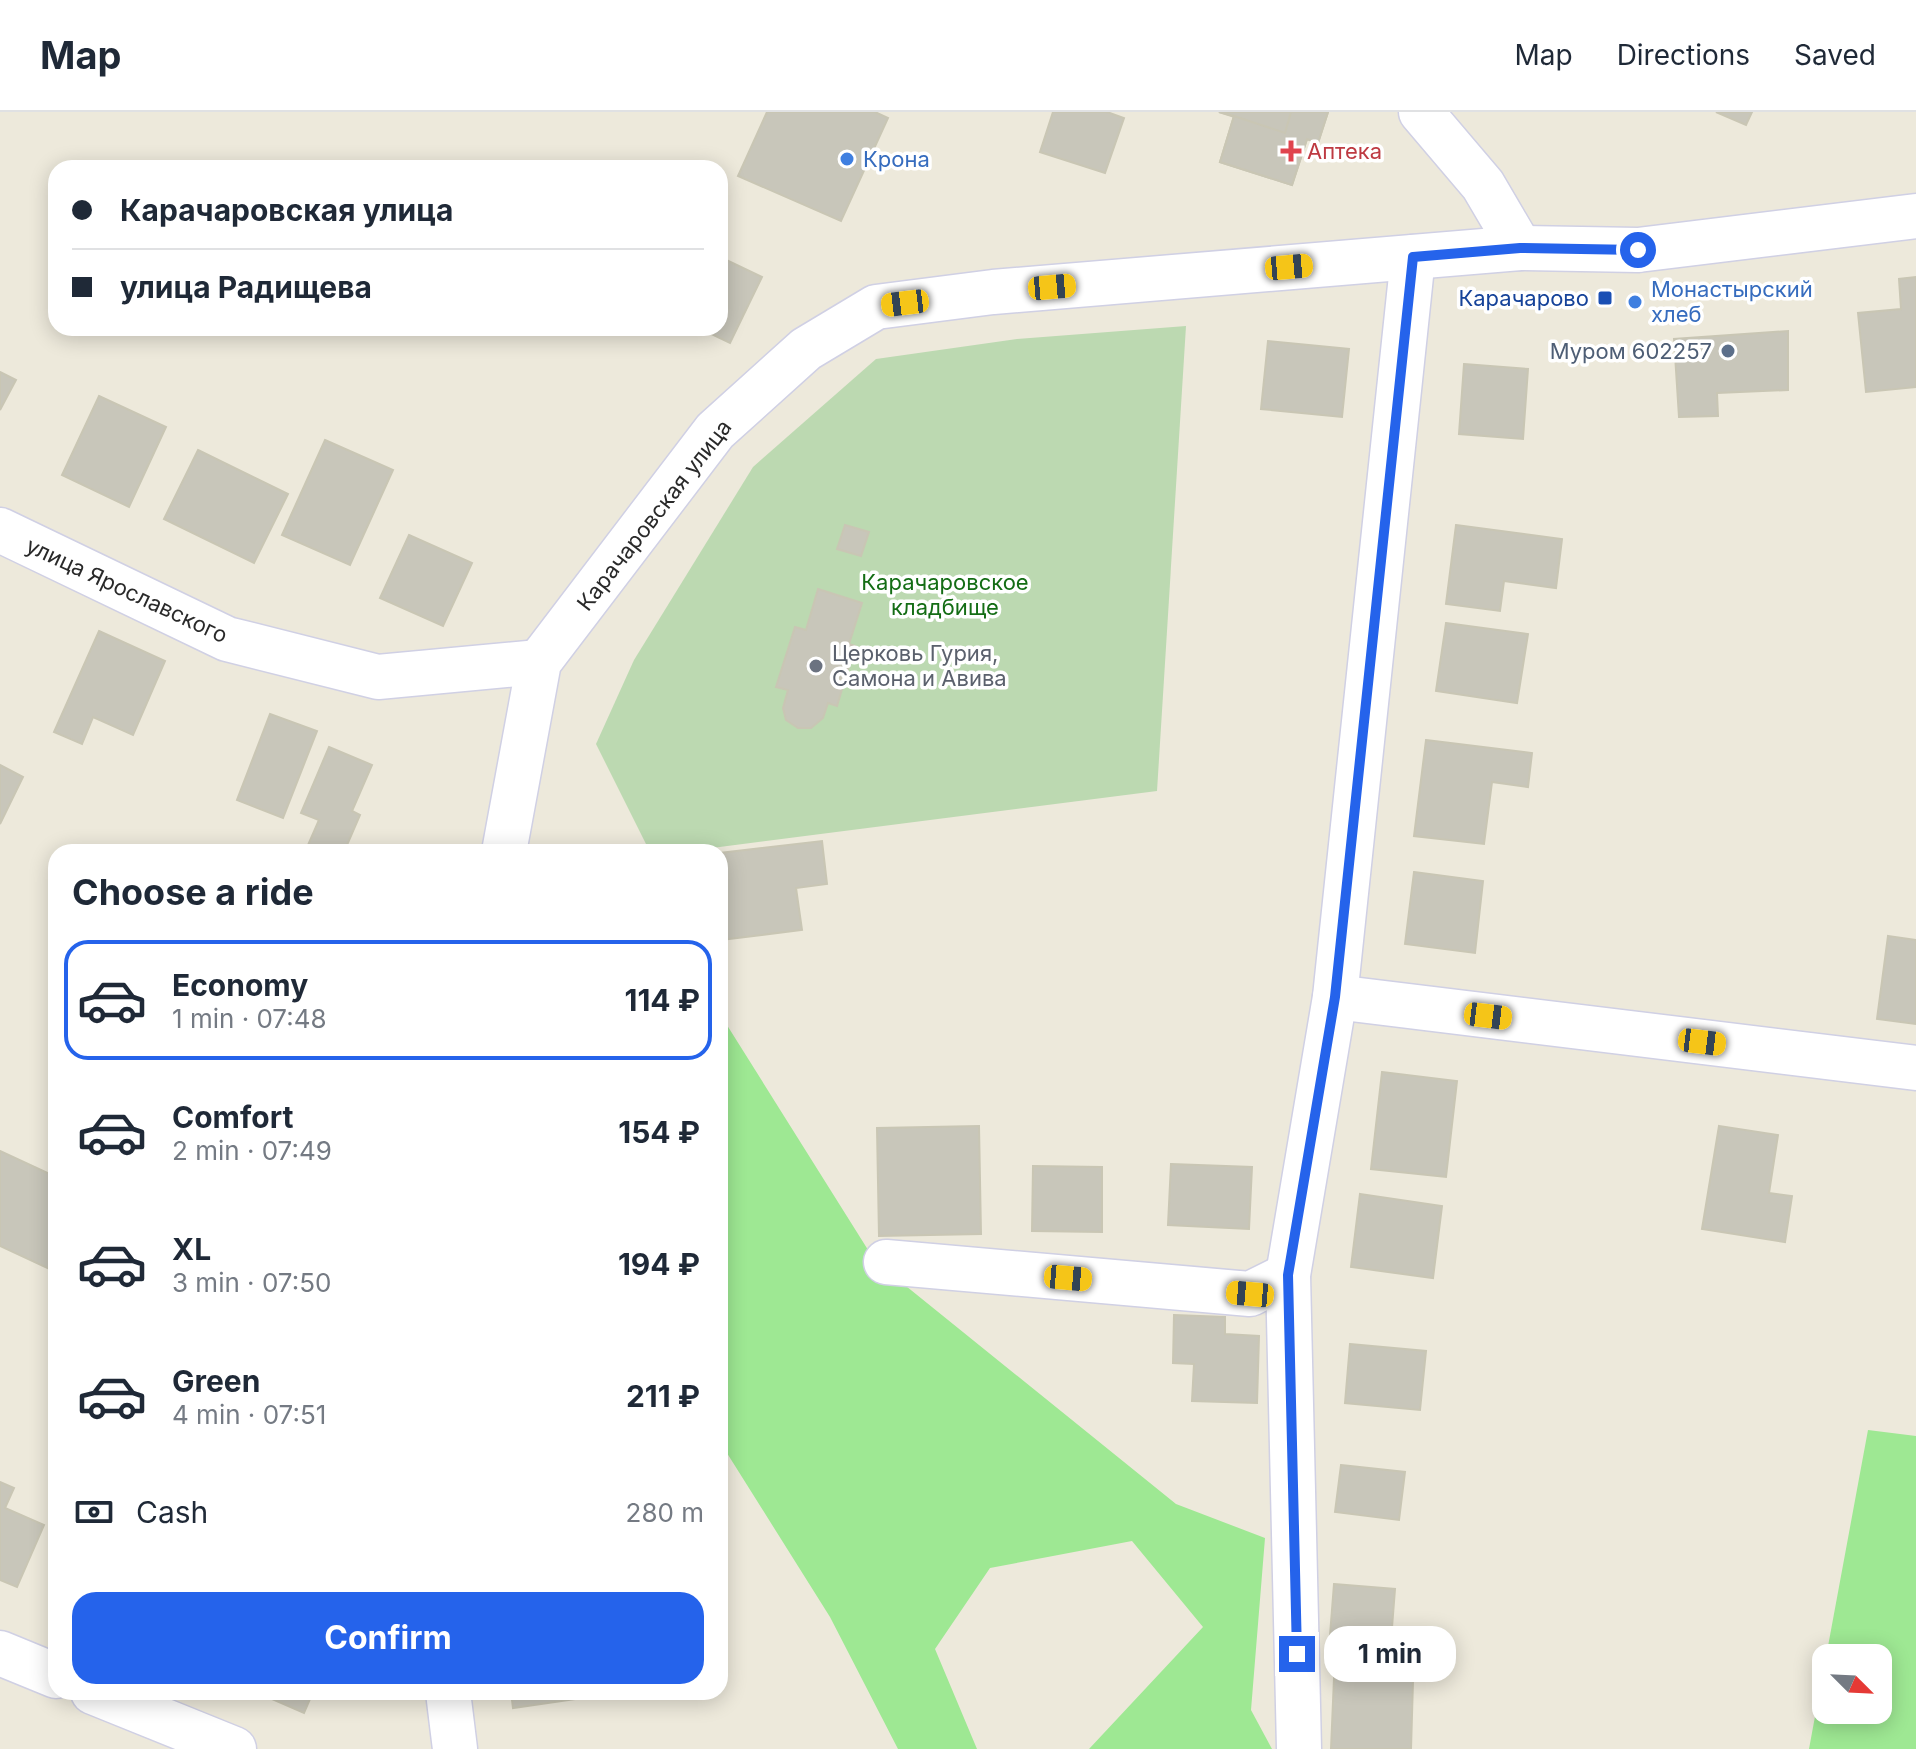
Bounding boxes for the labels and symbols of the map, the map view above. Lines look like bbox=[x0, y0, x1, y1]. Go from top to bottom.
place label: Аптека bbox=[1307, 138, 1382, 164]
marker: Аптека bbox=[1282, 142, 1300, 160]
place label: Крона bbox=[863, 146, 930, 172]
marker: Крона bbox=[838, 150, 856, 168]
route start bbox=[1620, 232, 1656, 268]
car bbox=[1264, 253, 1314, 281]
car bbox=[1027, 273, 1077, 301]
place label: Монастырский хлеб bbox=[1651, 276, 1813, 327]
place label: Карачарово bbox=[1458, 285, 1589, 311]
car bbox=[880, 288, 930, 318]
marker: Карачарово bbox=[1596, 289, 1614, 307]
marker: Монастырский хлеб bbox=[1626, 293, 1644, 311]
place label: Муром 602257 bbox=[1550, 338, 1712, 364]
marker: Муром 602257 bbox=[1719, 342, 1737, 360]
street label: Карачаровская улица bbox=[571, 414, 737, 616]
street label: улица Ярославского bbox=[22, 532, 232, 648]
park label: Карачаровское кладбище bbox=[861, 569, 1029, 620]
place label: Церковь Гурия, Самона и Авива bbox=[832, 640, 1007, 691]
marker: Церковь Гурия, Самона и Авива bbox=[807, 657, 825, 675]
car bbox=[1463, 1001, 1513, 1031]
car bbox=[1677, 1027, 1727, 1057]
car bbox=[1043, 1264, 1093, 1292]
car bbox=[1225, 1280, 1275, 1308]
callout: 1 min bbox=[1325, 1626, 1457, 1682]
route end bbox=[1279, 1636, 1315, 1672]
north arrow bbox=[1812, 1644, 1892, 1724]

